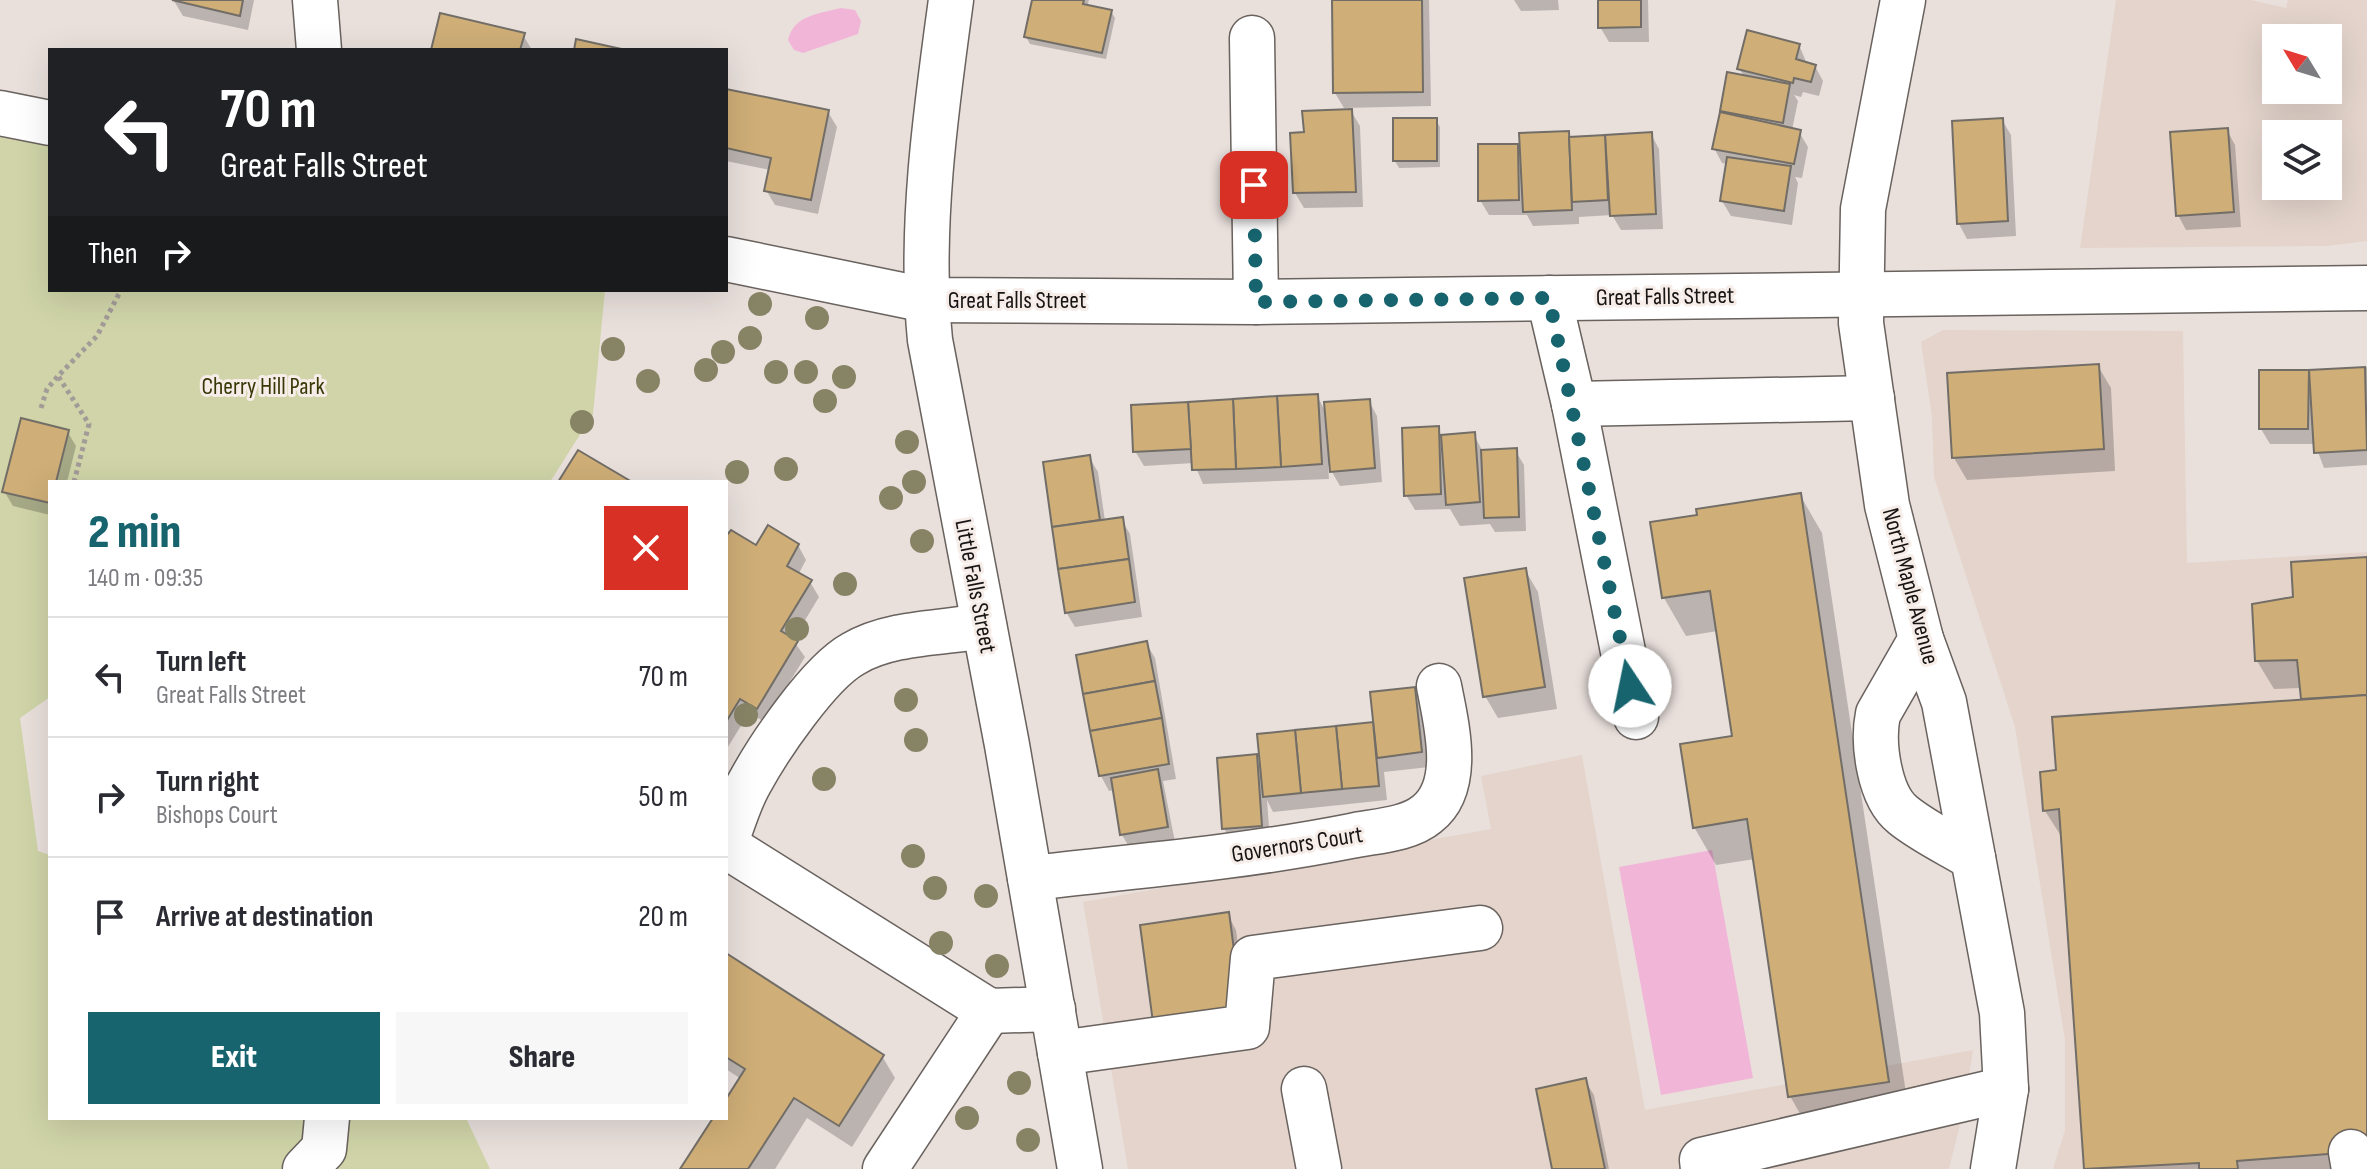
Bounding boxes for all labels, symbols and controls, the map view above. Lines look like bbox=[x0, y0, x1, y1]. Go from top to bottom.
north arrow bbox=[2262, 24, 2342, 104]
map controls bbox=[2262, 24, 2342, 200]
text: 70 m bbox=[220, 77, 317, 144]
icon: left bbox=[88, 80, 192, 184]
button: layers bbox=[2262, 120, 2342, 200]
text: Great Falls Street bbox=[220, 145, 428, 188]
pin bbox=[1220, 151, 1288, 219]
icon: arrive bbox=[1232, 163, 1276, 207]
icon: right bbox=[154, 232, 198, 276]
text: Then bbox=[88, 236, 138, 272]
street label: Great Falls Street bbox=[1596, 281, 1734, 312]
street label: Great Falls Street bbox=[948, 286, 1086, 315]
park label: Cherry Hill Park bbox=[201, 372, 325, 401]
text: 2 min bbox=[88, 504, 181, 561]
street label: North Maple Avenue bbox=[1876, 505, 1945, 668]
button: close bbox=[604, 506, 688, 590]
street label: Little Falls Street bbox=[948, 517, 1003, 656]
text: 140 m · 09:35 bbox=[88, 563, 203, 594]
text: Turn left bbox=[156, 644, 246, 680]
position arrow bbox=[1588, 644, 1672, 728]
icon: left bbox=[88, 655, 132, 699]
text: 70 m bbox=[639, 659, 688, 695]
text: Great Falls Street bbox=[156, 680, 306, 711]
text: Turn right bbox=[156, 764, 259, 800]
icon: right bbox=[88, 775, 132, 819]
text: 50 m bbox=[639, 779, 688, 815]
text: Bishops Court bbox=[156, 800, 278, 831]
street label: Governors Court bbox=[1229, 820, 1365, 869]
icon: arrive bbox=[88, 895, 132, 939]
text: Arrive at destination bbox=[156, 899, 373, 935]
text: 20 m bbox=[638, 899, 688, 935]
button: Exit bbox=[88, 1012, 380, 1104]
button: Share bbox=[396, 1012, 688, 1104]

